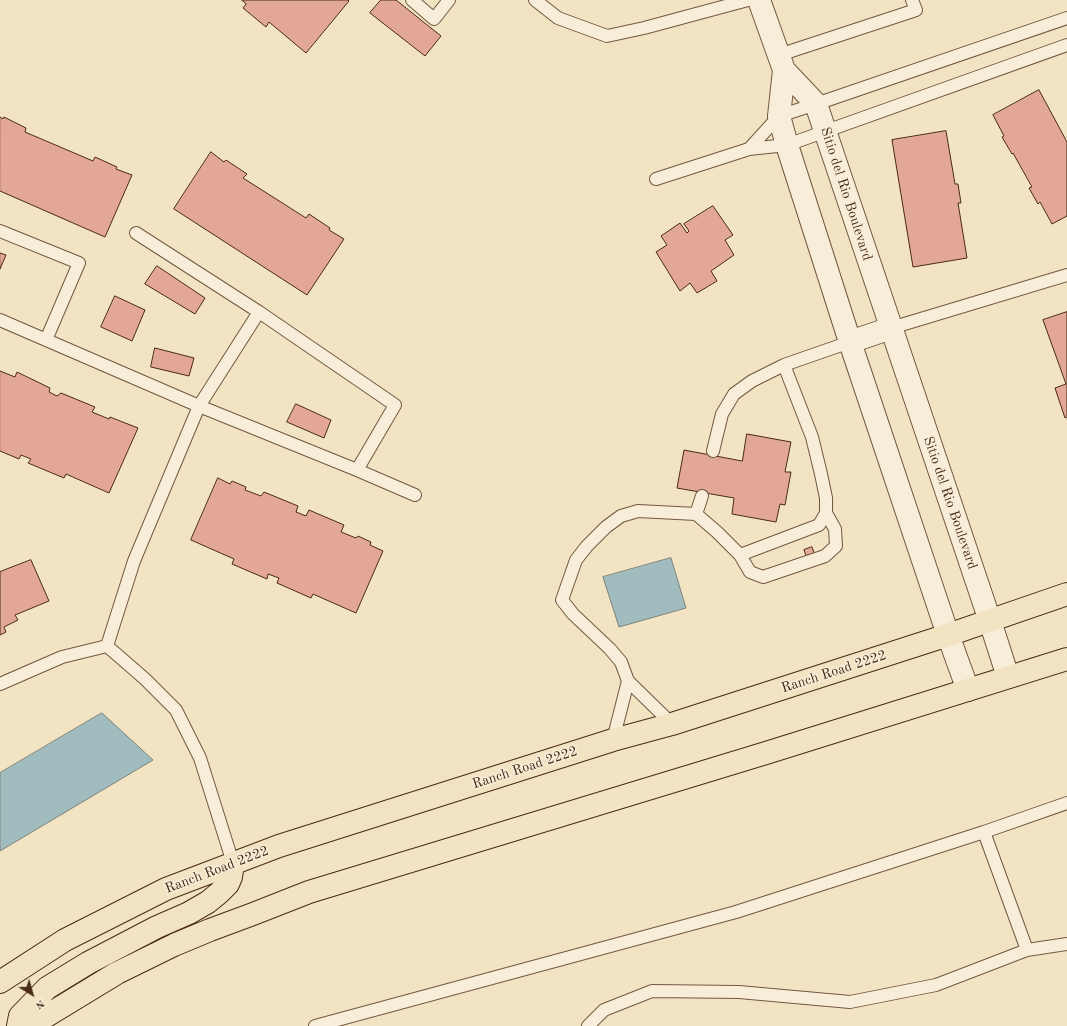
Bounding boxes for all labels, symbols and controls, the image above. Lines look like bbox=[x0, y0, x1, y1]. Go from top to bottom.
street label: Sitio del Rio Boulevard bbox=[816, 125, 876, 263]
street label: Sitio del Rio Boulevard bbox=[919, 434, 981, 572]
street label: Ranch Road 2222 bbox=[779, 647, 889, 697]
street label: Ranch Road 2222 bbox=[470, 743, 580, 793]
street label: Ranch Road 2222 bbox=[163, 842, 271, 898]
north arrow bbox=[12, 974, 52, 1014]
text: N bbox=[33, 997, 46, 1011]

